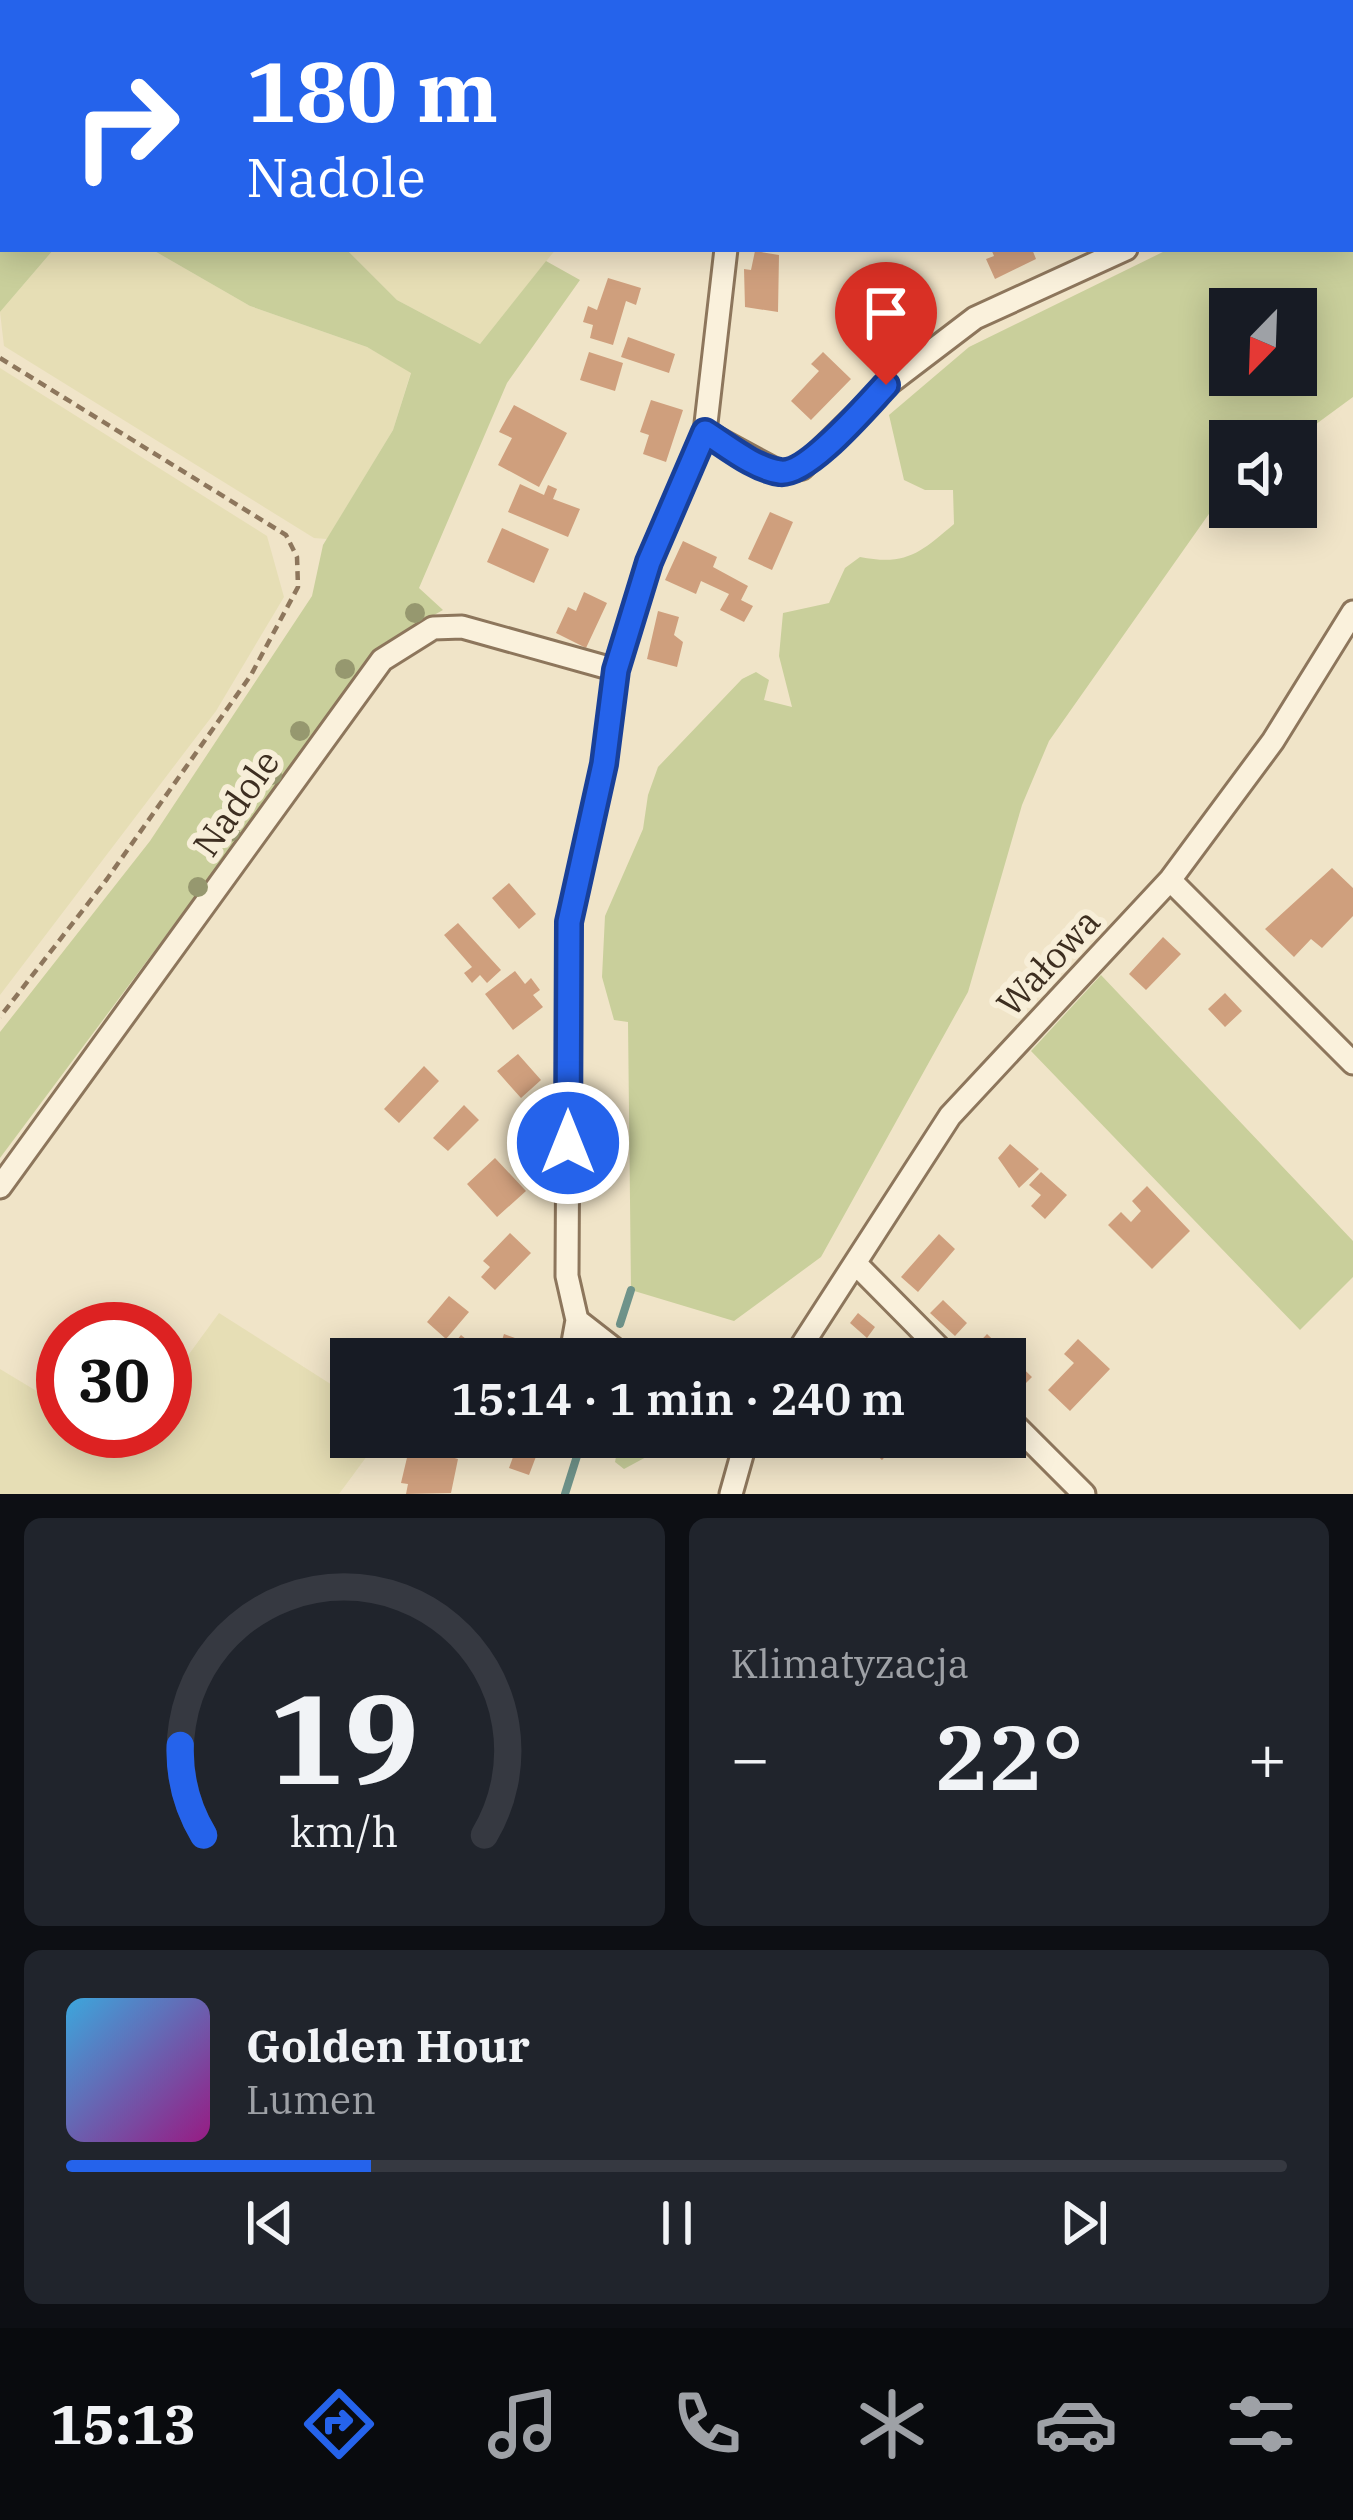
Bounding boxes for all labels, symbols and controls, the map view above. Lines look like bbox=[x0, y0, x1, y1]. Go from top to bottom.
text: 180 m bbox=[246, 36, 498, 145]
icon: right bbox=[48, 48, 204, 204]
text: Nadole bbox=[246, 142, 426, 212]
pin bbox=[835, 262, 937, 385]
icon: arrive bbox=[853, 280, 919, 346]
north arrow bbox=[1209, 288, 1317, 396]
map controls bbox=[1209, 288, 1317, 528]
button: sound bbox=[1209, 420, 1317, 528]
street label: Nadole bbox=[182, 740, 289, 865]
street label: Wałowa bbox=[986, 898, 1109, 1026]
position arrow bbox=[505, 1080, 631, 1206]
speed limit sign: 30 bbox=[36, 1302, 192, 1458]
text: 15:14 · 1 min · 240 m bbox=[451, 1369, 905, 1427]
text: Klimatyzacja bbox=[731, 1638, 969, 1689]
text: 19 bbox=[269, 1656, 419, 1818]
text: 22° bbox=[934, 1698, 1084, 1815]
text: − bbox=[731, 1714, 770, 1800]
text: + bbox=[1247, 1714, 1287, 1800]
text: km/h bbox=[290, 1803, 398, 1859]
text: Golden Hour bbox=[246, 2016, 530, 2074]
text: Lumen bbox=[246, 2074, 376, 2125]
icon: previous bbox=[237, 2190, 303, 2256]
icon: pause bbox=[644, 2190, 710, 2256]
icon: next bbox=[1051, 2190, 1117, 2256]
icon: directions bbox=[297, 2382, 381, 2466]
icon: music bbox=[481, 2382, 565, 2466]
icon: phone bbox=[665, 2382, 749, 2466]
icon: climate bbox=[850, 2382, 934, 2466]
icon: car bbox=[1034, 2382, 1118, 2466]
icon: filters bbox=[1219, 2382, 1303, 2466]
text: 15:13 bbox=[50, 2389, 196, 2459]

